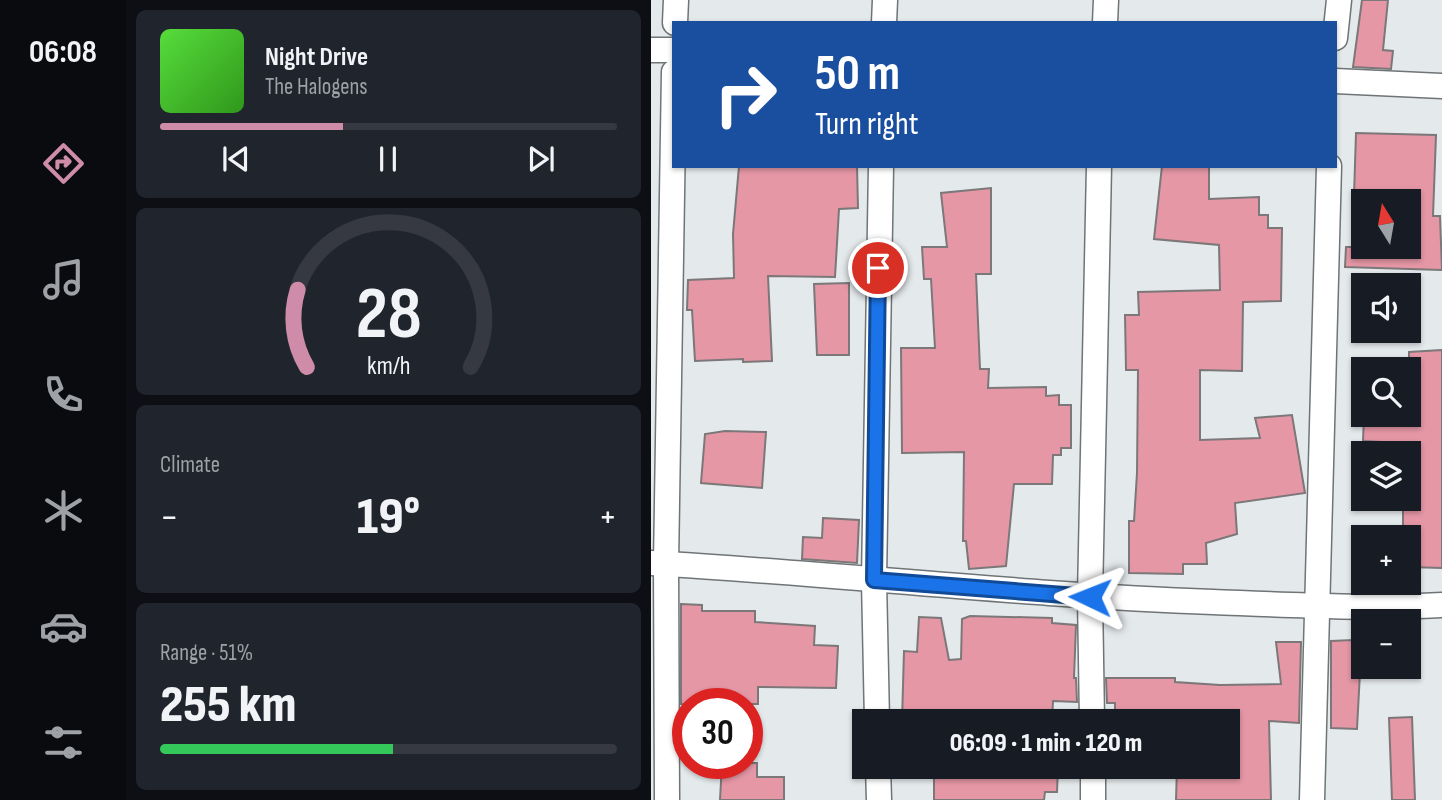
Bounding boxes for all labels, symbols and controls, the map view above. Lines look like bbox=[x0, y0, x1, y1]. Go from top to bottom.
text: 06:08 bbox=[29, 33, 97, 72]
text: Night Drive bbox=[265, 42, 368, 73]
text: 50 m bbox=[815, 45, 900, 104]
icon: right bbox=[700, 49, 791, 140]
text: The Halogens bbox=[265, 73, 368, 101]
text: Turn right bbox=[815, 105, 919, 144]
icon: directions bbox=[39, 139, 88, 188]
icon: previous bbox=[217, 140, 255, 178]
icon: pause bbox=[369, 140, 407, 178]
icon: next bbox=[522, 140, 560, 178]
north arrow bbox=[1351, 189, 1421, 259]
map controls bbox=[1351, 189, 1421, 679]
pin bbox=[848, 238, 908, 298]
icon: arrive bbox=[859, 249, 897, 287]
icon: music bbox=[39, 255, 88, 304]
text: 28 bbox=[355, 272, 422, 360]
button: sound bbox=[1351, 273, 1421, 343]
text: km/h bbox=[367, 351, 410, 382]
button: search bbox=[1351, 357, 1421, 427]
icon: phone bbox=[39, 370, 88, 419]
button: layers bbox=[1351, 441, 1421, 511]
text: Climate bbox=[160, 451, 220, 479]
icon: climate bbox=[39, 486, 88, 535]
text: 19° bbox=[357, 486, 420, 549]
text: − bbox=[160, 495, 179, 540]
text: + bbox=[598, 495, 617, 540]
button: + bbox=[1351, 525, 1421, 595]
position arrow bbox=[1053, 560, 1127, 634]
icon: car bbox=[39, 602, 88, 651]
button: − bbox=[1351, 609, 1421, 679]
text: Range · 51% bbox=[160, 639, 253, 667]
text: 255 km bbox=[160, 674, 297, 737]
speed limit sign: 30 bbox=[672, 688, 763, 779]
icon: filters bbox=[39, 718, 88, 767]
text: 06:09 · 1 min · 120 m bbox=[950, 728, 1142, 759]

